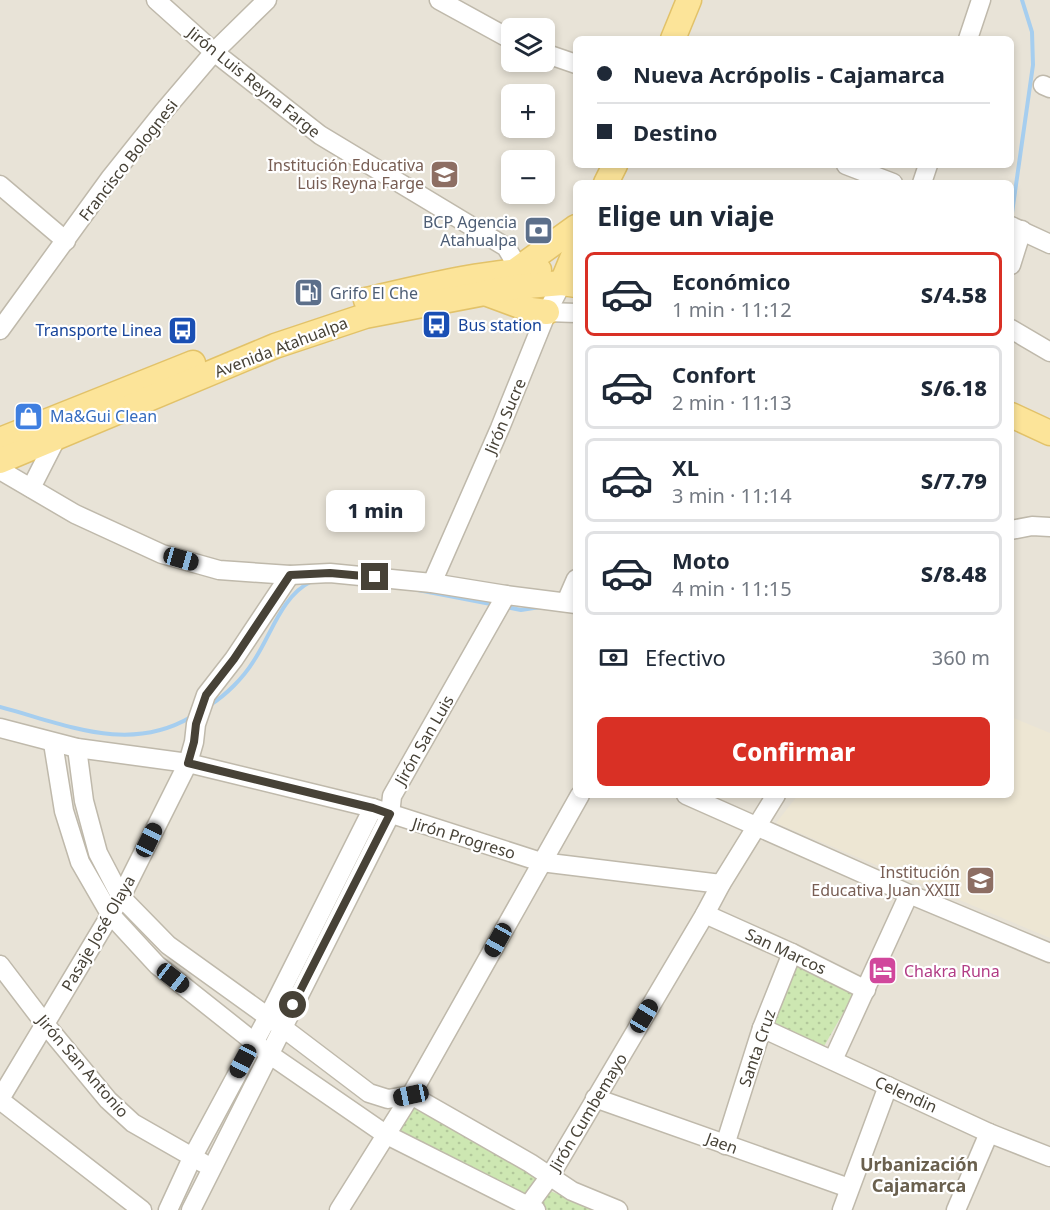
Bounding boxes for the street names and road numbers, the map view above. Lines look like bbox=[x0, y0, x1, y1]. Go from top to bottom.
street label: Jirón Luis Reyna Farge bbox=[181, 20, 325, 143]
street label: Francisco Bolognesi bbox=[73, 95, 183, 225]
street label: Avenida Atahualpa bbox=[211, 311, 351, 383]
street label: Jirón Sucre bbox=[478, 375, 531, 459]
street label: Jirón San Luis bbox=[388, 691, 459, 791]
street label: Jirón Progreso bbox=[408, 811, 518, 864]
street label: Pasaje José Olaya bbox=[56, 871, 140, 995]
street label: San Marcos bbox=[742, 923, 830, 979]
street label: Santa Cruz bbox=[733, 1006, 781, 1090]
street label: Jirón San Antonio bbox=[31, 1008, 134, 1122]
street label: Jirón Cumbemayo bbox=[543, 1049, 632, 1177]
street label: Celendin bbox=[871, 1071, 941, 1117]
street label: Jaen bbox=[701, 1126, 741, 1159]

